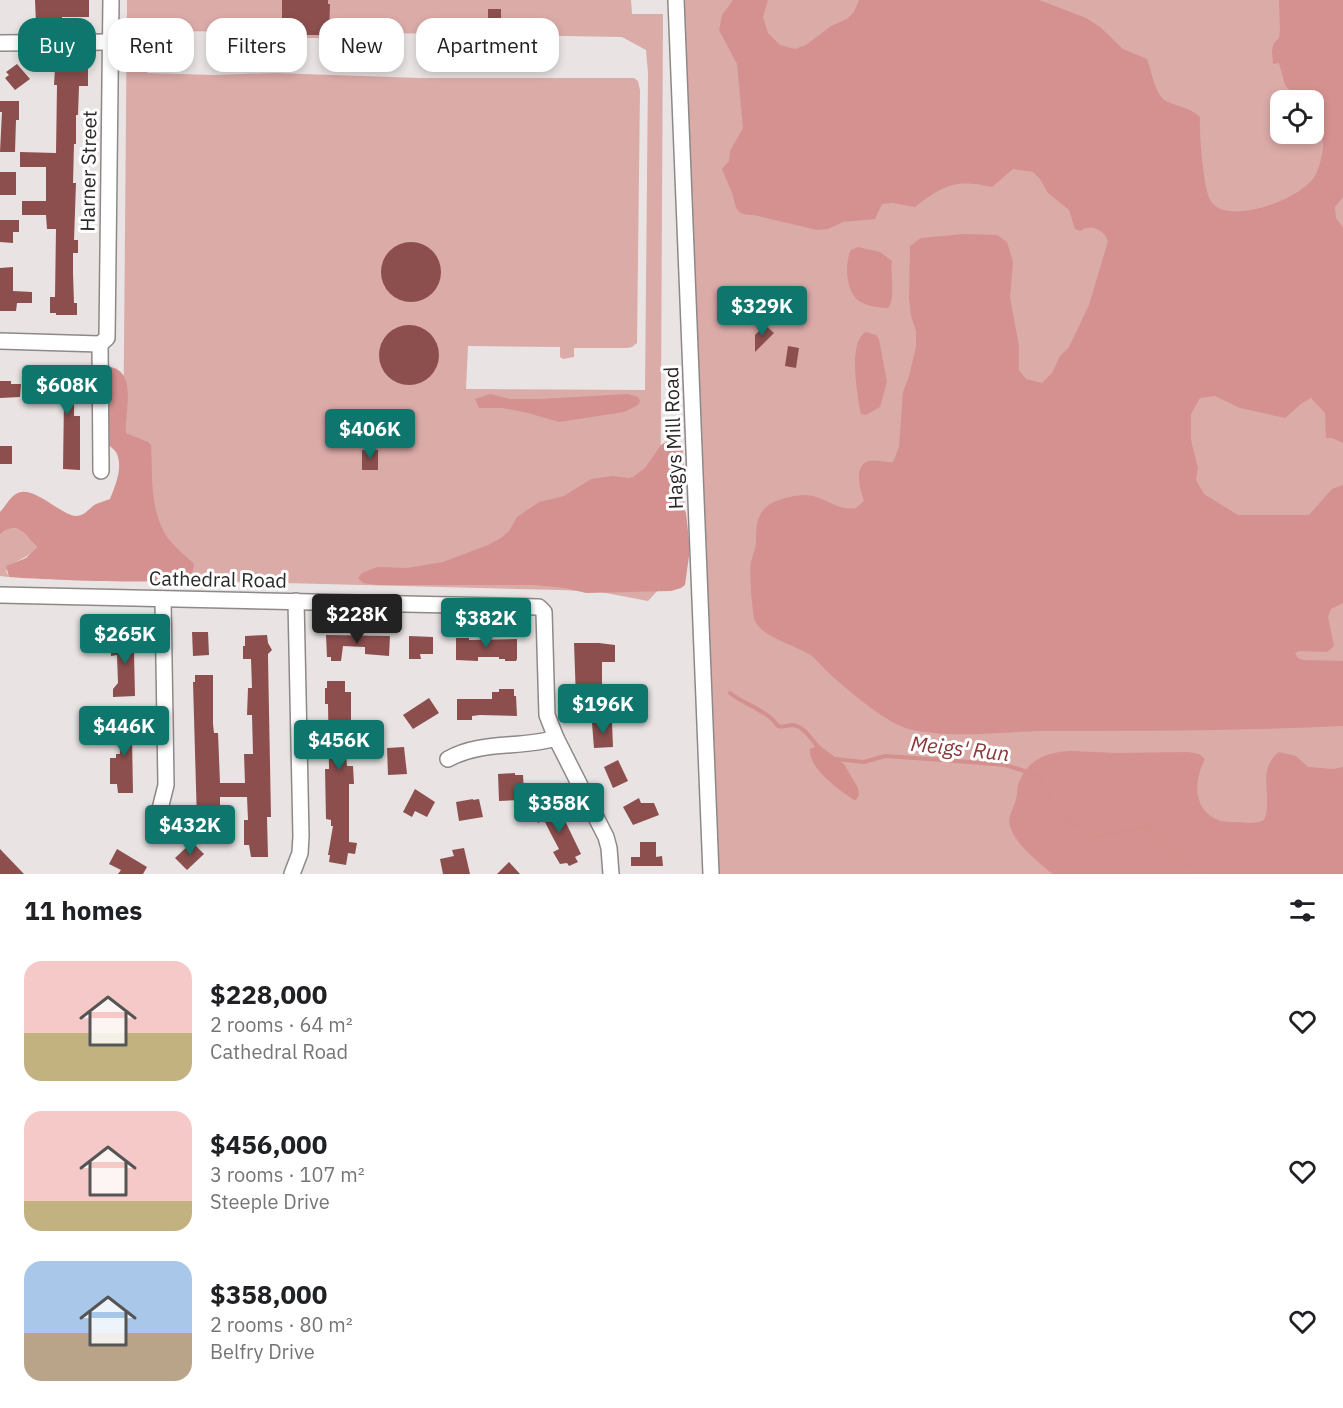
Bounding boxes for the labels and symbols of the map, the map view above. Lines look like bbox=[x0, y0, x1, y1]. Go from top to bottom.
street label: Harner Street bbox=[73, 110, 103, 232]
pin: $329K bbox=[720, 286, 804, 337]
pin: $608K bbox=[25, 365, 109, 416]
street label: Hagys Mill Road bbox=[657, 366, 689, 510]
pin: $406K bbox=[328, 409, 412, 460]
street label: Cathedral Road bbox=[149, 564, 287, 594]
pin: $228K bbox=[315, 594, 399, 645]
pin: $382K bbox=[444, 598, 528, 649]
pin: $265K bbox=[83, 614, 167, 665]
pin: $196K bbox=[561, 684, 645, 735]
pin: $446K bbox=[82, 706, 166, 757]
pin: $456K bbox=[297, 720, 381, 771]
water label: Meigs' Run bbox=[909, 729, 1011, 767]
pin: $358K bbox=[517, 783, 601, 834]
pin: $432K bbox=[148, 805, 232, 856]

